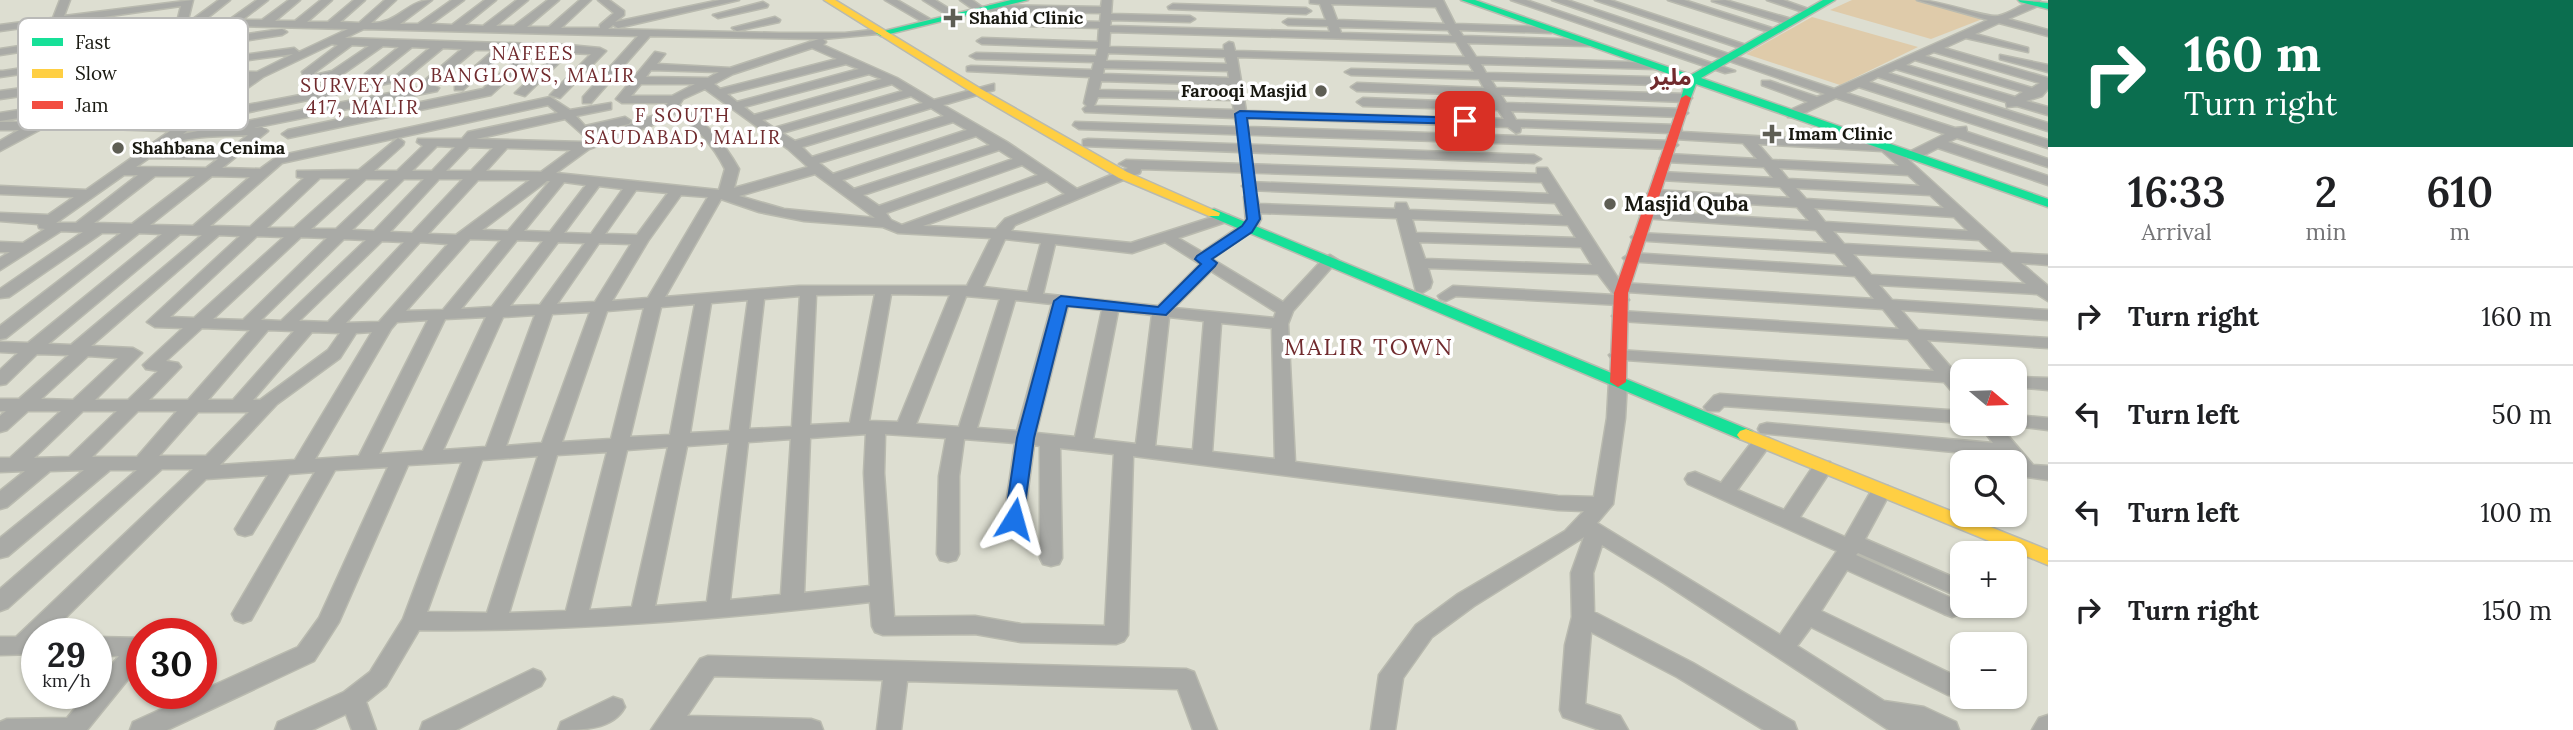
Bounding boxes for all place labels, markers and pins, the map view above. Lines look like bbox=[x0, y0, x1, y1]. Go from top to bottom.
place label: Shahid Clinic bbox=[969, 6, 1084, 29]
marker: Shahid Clinic bbox=[943, 8, 963, 28]
place label: Farooqi Masjid bbox=[1181, 79, 1307, 102]
marker: Farooqi Masjid bbox=[1313, 83, 1329, 99]
pin bbox=[1435, 91, 1495, 151]
place label: Imam Clinic bbox=[1788, 122, 1893, 145]
marker: Imam Clinic bbox=[1762, 124, 1782, 144]
place label: Shahbana Cenima bbox=[132, 136, 286, 159]
marker: Shahbana Cenima bbox=[110, 140, 126, 156]
place label: Masjid Quba bbox=[1624, 190, 1749, 217]
marker: Masjid Quba bbox=[1602, 196, 1618, 212]

